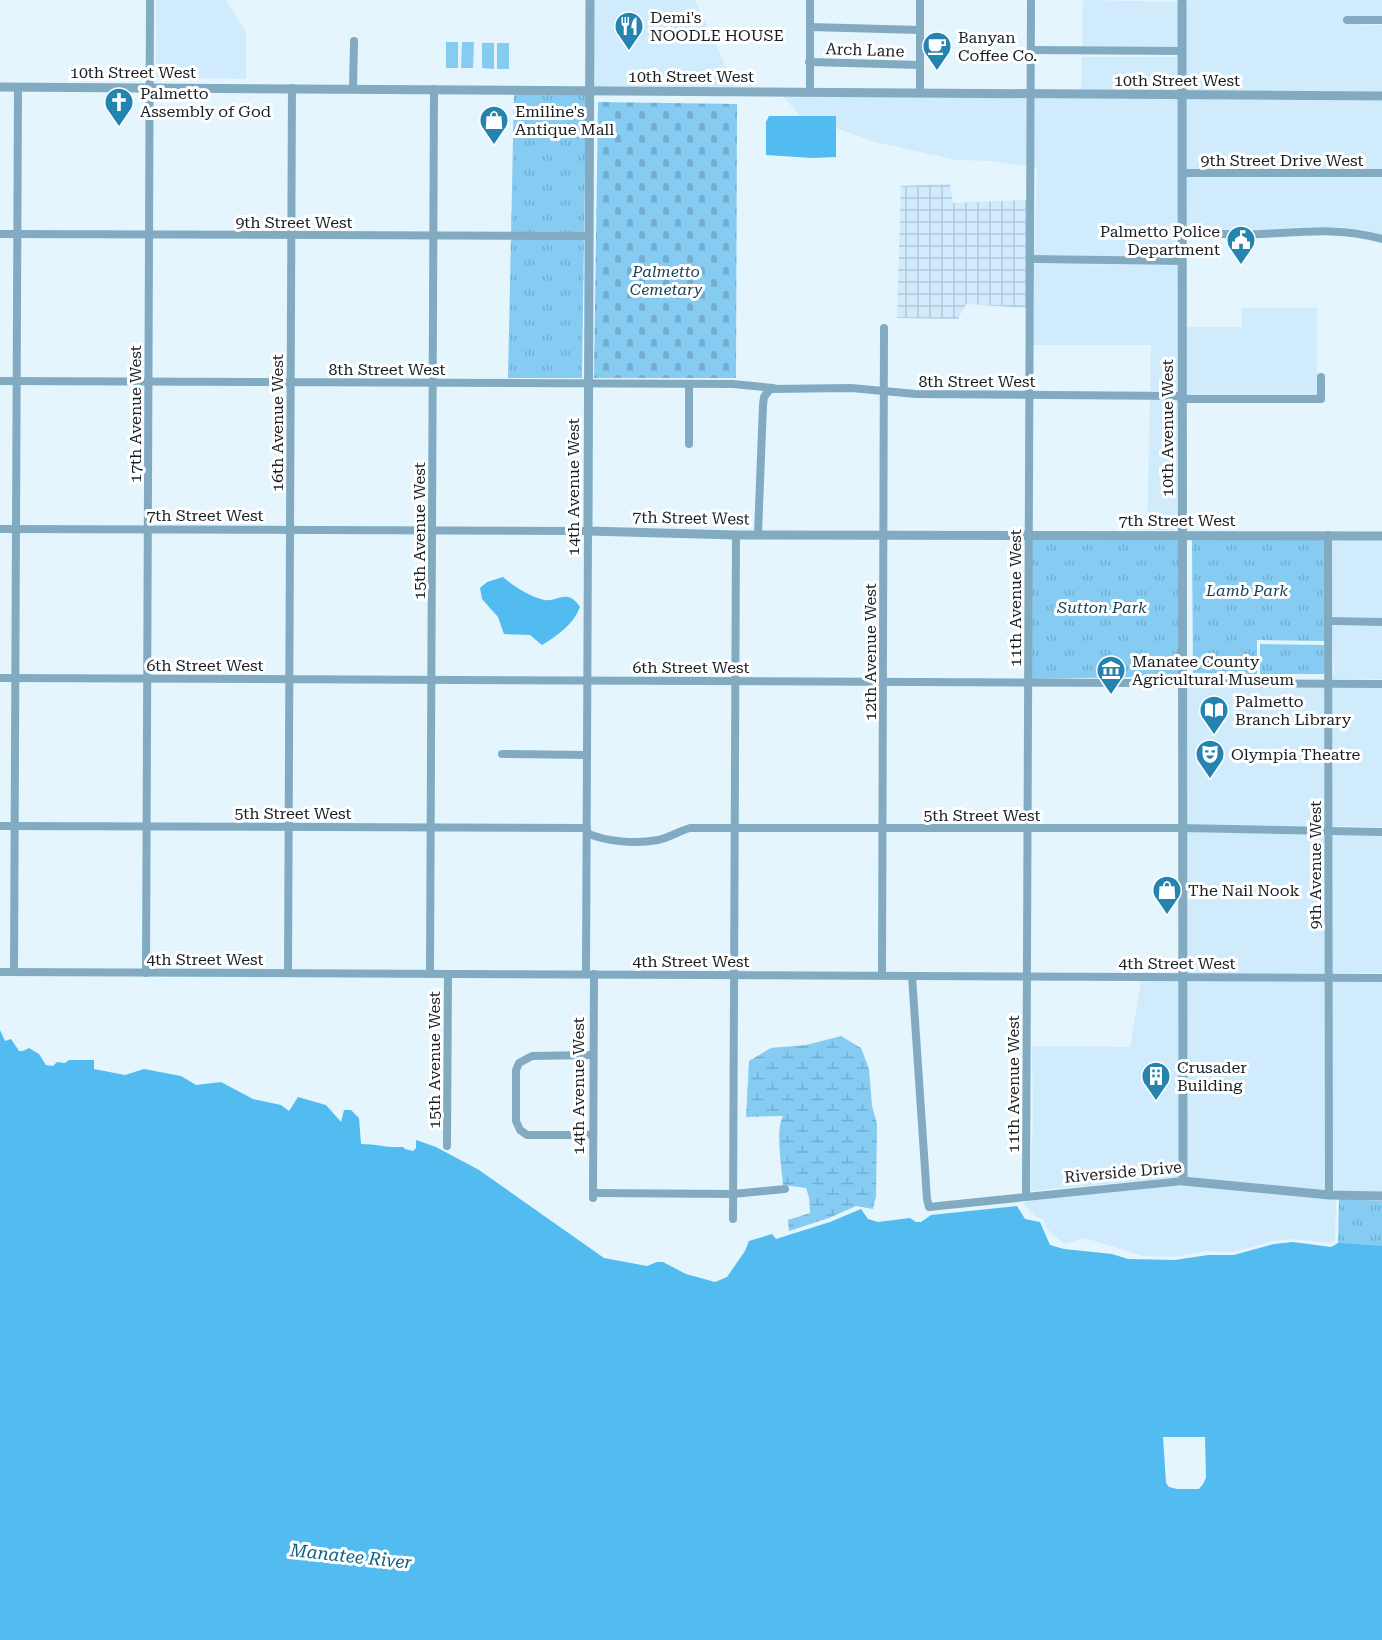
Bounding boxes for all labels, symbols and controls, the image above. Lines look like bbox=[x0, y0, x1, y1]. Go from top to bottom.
place label: Demi's NOODLE HOUSE bbox=[650, 8, 784, 45]
restaurant icon: Demi's NOODLE HOUSE bbox=[613, 10, 645, 52]
place label: Banyan Coffee Co. bbox=[958, 28, 1037, 65]
cafe icon: Banyan Coffee Co. bbox=[921, 30, 953, 72]
street label: Arch Lane bbox=[825, 39, 905, 61]
street label: 10th Street West bbox=[70, 63, 196, 82]
street label: 10th Street West bbox=[628, 67, 754, 86]
street label: 10th Street West bbox=[1114, 71, 1240, 90]
place label: Palmetto Assembly of God bbox=[140, 84, 271, 121]
church icon: Palmetto Assembly of God bbox=[103, 86, 135, 128]
place label: Emiline's Antique Mall bbox=[515, 102, 614, 139]
shop icon: Emiline's Antique Mall bbox=[478, 104, 510, 146]
street label: 9th Street Drive West bbox=[1201, 151, 1364, 170]
street label: 9th Street West bbox=[235, 213, 353, 232]
place label: Palmetto Police Department bbox=[1100, 222, 1220, 259]
public building icon: Palmetto Police Department bbox=[1225, 224, 1257, 266]
park label: Palmetto Cemetary bbox=[630, 262, 703, 299]
street label: 17th Avenue West bbox=[126, 345, 145, 483]
street label: 16th Avenue West bbox=[268, 354, 287, 492]
street label: 10th Avenue West bbox=[1158, 359, 1177, 497]
street label: 8th Street West bbox=[328, 360, 446, 379]
street label: 8th Street West bbox=[918, 372, 1036, 391]
street label: 14th Avenue West bbox=[564, 418, 583, 556]
street label: 15th Avenue West bbox=[410, 462, 429, 600]
street label: 7th Street West bbox=[146, 506, 264, 525]
street label: 7th Street West bbox=[632, 507, 750, 529]
street label: 7th Street West bbox=[1118, 511, 1236, 530]
street label: 11th Avenue West bbox=[1006, 529, 1025, 667]
park label: Lamb Park bbox=[1205, 581, 1288, 600]
street label: 12th Avenue West bbox=[861, 583, 880, 721]
park label: Sutton Park bbox=[1056, 598, 1147, 617]
place label: Manatee County Agricultural Museum bbox=[1132, 652, 1294, 689]
museum icon: Manatee County Agricultural Museum bbox=[1095, 654, 1127, 696]
street label: 6th Street West bbox=[146, 656, 264, 675]
street label: 6th Street West bbox=[632, 658, 750, 677]
place label: Palmetto Branch Library bbox=[1235, 692, 1352, 729]
library icon: Palmetto Branch Library bbox=[1198, 694, 1230, 736]
theatre icon: Olympia Theatre bbox=[1194, 738, 1226, 780]
place label: Olympia Theatre bbox=[1231, 745, 1361, 764]
street label: 9th Avenue West bbox=[1306, 801, 1325, 929]
street label: 5th Street West bbox=[234, 804, 352, 823]
street label: 5th Street West bbox=[923, 806, 1041, 825]
shop icon: The Nail Nook bbox=[1151, 874, 1183, 916]
place label: The Nail Nook bbox=[1188, 881, 1300, 900]
street label: 4th Street West bbox=[146, 950, 264, 969]
street label: 4th Street West bbox=[632, 952, 750, 971]
street label: 4th Street West bbox=[1118, 954, 1236, 973]
street label: 15th Avenue West bbox=[425, 991, 444, 1129]
street label: 11th Avenue West bbox=[1004, 1015, 1023, 1153]
street label: 14th Avenue West bbox=[569, 1017, 588, 1155]
place label: Crusader Building bbox=[1177, 1058, 1247, 1095]
building icon: Crusader Building bbox=[1140, 1060, 1172, 1102]
street label: Riverside Drive bbox=[1063, 1157, 1183, 1187]
water label: Manatee River bbox=[288, 1539, 413, 1573]

